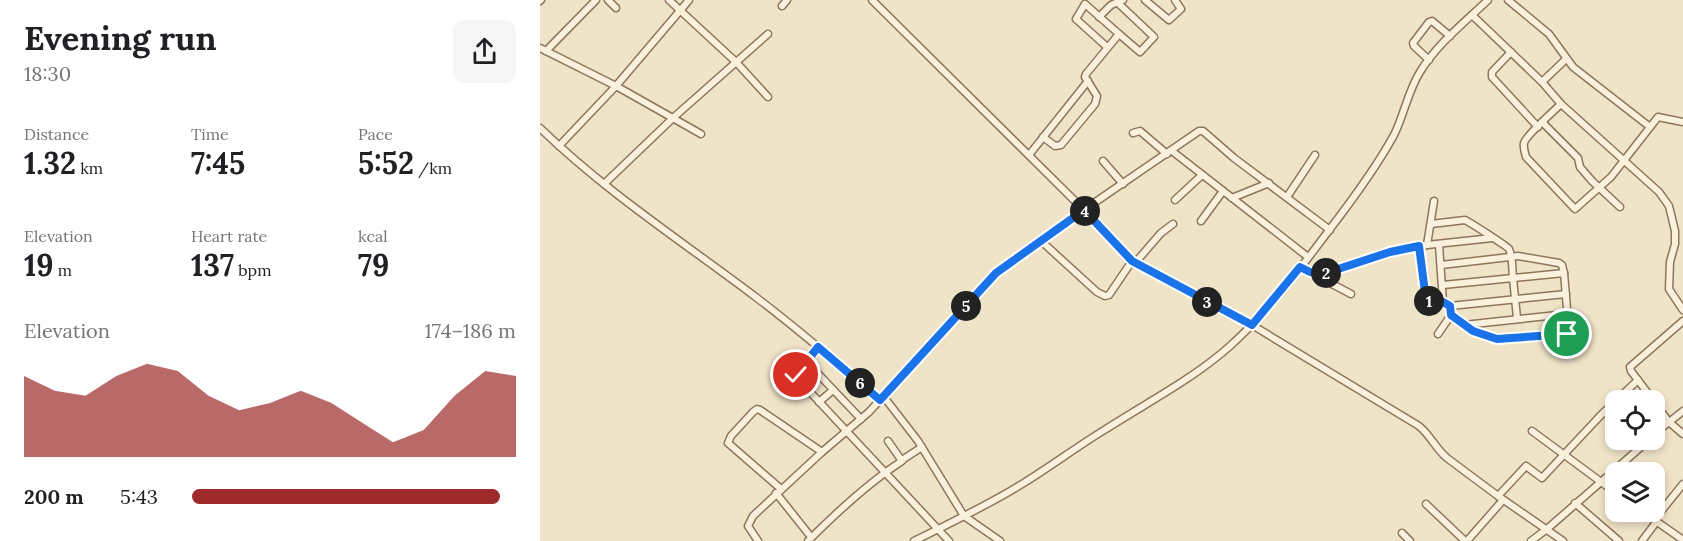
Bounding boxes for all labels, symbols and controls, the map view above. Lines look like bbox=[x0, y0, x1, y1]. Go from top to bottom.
text: Evening run bbox=[24, 17, 216, 59]
button: share bbox=[453, 20, 516, 83]
text: 18:30 bbox=[24, 61, 71, 86]
text: Distance bbox=[24, 124, 89, 144]
text: Time bbox=[191, 124, 229, 144]
text: Pace bbox=[358, 124, 393, 144]
text: 1.32 bbox=[24, 144, 76, 182]
text: 7:45 bbox=[191, 144, 245, 182]
text: 5:52 bbox=[358, 144, 414, 182]
text: km bbox=[76, 158, 103, 178]
text: /km bbox=[414, 158, 452, 178]
pin: 4 bbox=[1070, 196, 1100, 226]
text: 4 bbox=[1081, 201, 1089, 221]
text: Elevation bbox=[24, 226, 93, 246]
text: Heart rate bbox=[191, 226, 267, 246]
text: kcal bbox=[358, 226, 388, 246]
text: 19 bbox=[24, 246, 53, 284]
text: 137 bbox=[191, 246, 234, 284]
text: 79 bbox=[358, 246, 389, 284]
pin: 2 bbox=[1311, 258, 1341, 288]
text: m bbox=[53, 260, 72, 280]
text: bpm bbox=[234, 260, 271, 280]
text: 2 bbox=[1322, 263, 1330, 283]
pin: 1 bbox=[1414, 286, 1444, 316]
pin: 3 bbox=[1192, 287, 1222, 317]
pin: 5 bbox=[951, 291, 981, 321]
text: 1 bbox=[1426, 291, 1432, 311]
text: 3 bbox=[1203, 292, 1211, 312]
text: 5 bbox=[962, 296, 970, 316]
pin bbox=[1541, 308, 1592, 359]
icon: arrive bbox=[1550, 317, 1583, 350]
text: Elevation bbox=[24, 318, 110, 343]
text: 174–186 m bbox=[424, 318, 516, 343]
pin bbox=[770, 349, 821, 400]
icon: check bbox=[779, 358, 812, 391]
pin: 6 bbox=[845, 368, 875, 398]
text: 6 bbox=[855, 373, 865, 393]
map controls bbox=[1605, 390, 1665, 522]
button: locate bbox=[1605, 390, 1665, 450]
button: layers bbox=[1605, 462, 1665, 522]
text: 200 m bbox=[24, 484, 84, 509]
text: 5:43 bbox=[120, 484, 158, 509]

